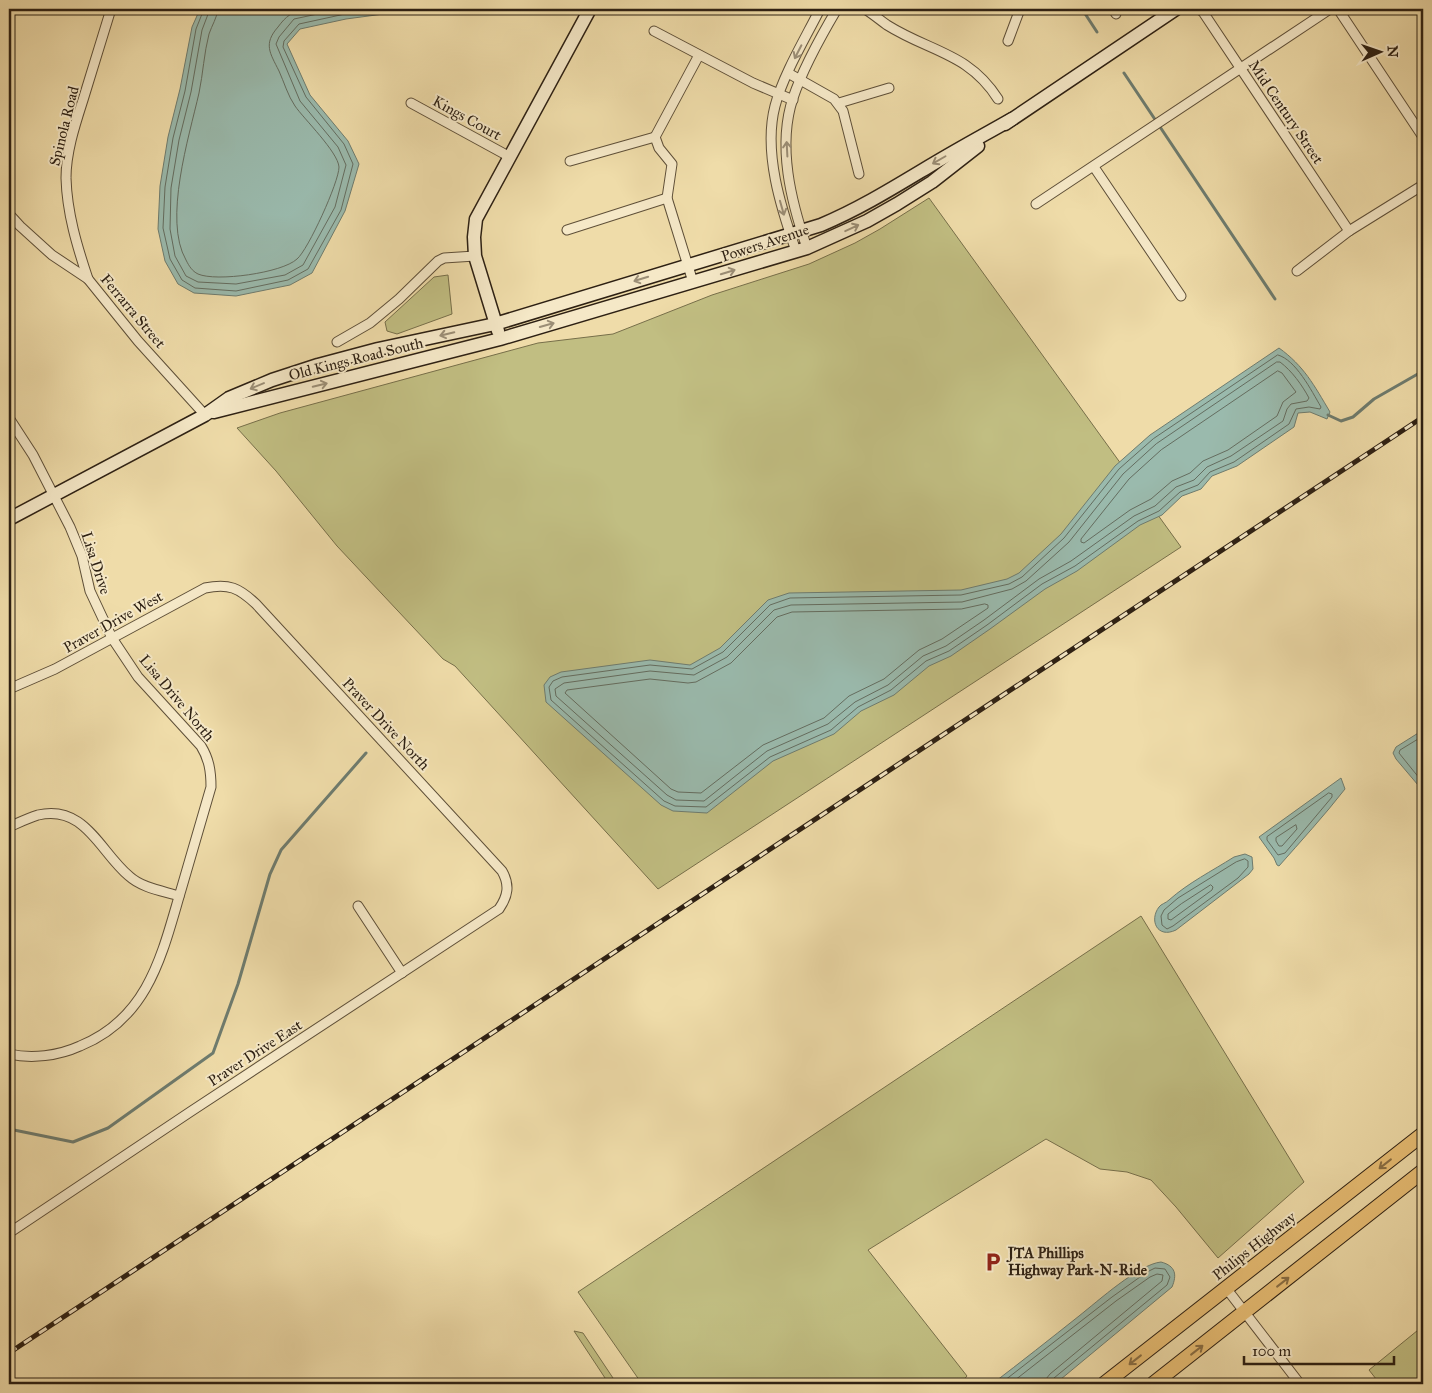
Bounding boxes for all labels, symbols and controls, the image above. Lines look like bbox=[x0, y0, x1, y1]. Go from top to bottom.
north arrow bbox=[1354, 28, 1404, 78]
one-way arrow bbox=[793, 44, 802, 59]
text: N bbox=[1384, 45, 1401, 58]
street label: Mid Century Street bbox=[1245, 57, 1328, 168]
street label: Spinola Road bbox=[45, 84, 83, 168]
street label: Kings Court bbox=[430, 92, 505, 144]
one-way arrow bbox=[783, 141, 792, 157]
one-way arrow bbox=[933, 156, 947, 166]
one-way arrow bbox=[778, 200, 788, 216]
street label: Powers Avenue bbox=[719, 220, 811, 266]
one-way arrow bbox=[844, 223, 859, 233]
one-way arrow bbox=[719, 266, 735, 276]
street label: Ferrarra Street bbox=[97, 270, 170, 352]
one-way arrow bbox=[634, 275, 650, 285]
one-way arrow bbox=[539, 320, 555, 330]
one-way arrow bbox=[440, 330, 456, 339]
street label: Old Kings Road South bbox=[287, 333, 426, 384]
one-way arrow bbox=[311, 380, 327, 389]
one-way arrow bbox=[250, 382, 265, 391]
street label: Lisa Drive bbox=[77, 529, 115, 597]
street label: Praver Drive West bbox=[60, 587, 167, 657]
street label: Lisa Drive North bbox=[136, 651, 219, 745]
street label: Praver Drive North bbox=[339, 674, 434, 774]
street label: Praver Drive East bbox=[205, 1016, 306, 1090]
one-way arrow bbox=[1379, 1158, 1392, 1169]
street label: Philips Highway bbox=[1209, 1207, 1300, 1284]
place label: JTA Phillips Highway Park-N-Ride bbox=[1006, 1244, 1148, 1280]
parking icon: JTA Phillips Highway Park-N-Ride bbox=[982, 1251, 1004, 1273]
one-way arrow bbox=[1276, 1277, 1289, 1288]
scale bar bbox=[1244, 1333, 1394, 1365]
text: 100 m bbox=[1252, 1342, 1292, 1360]
one-way arrow bbox=[1190, 1345, 1203, 1356]
one-way arrow bbox=[1128, 1355, 1142, 1365]

